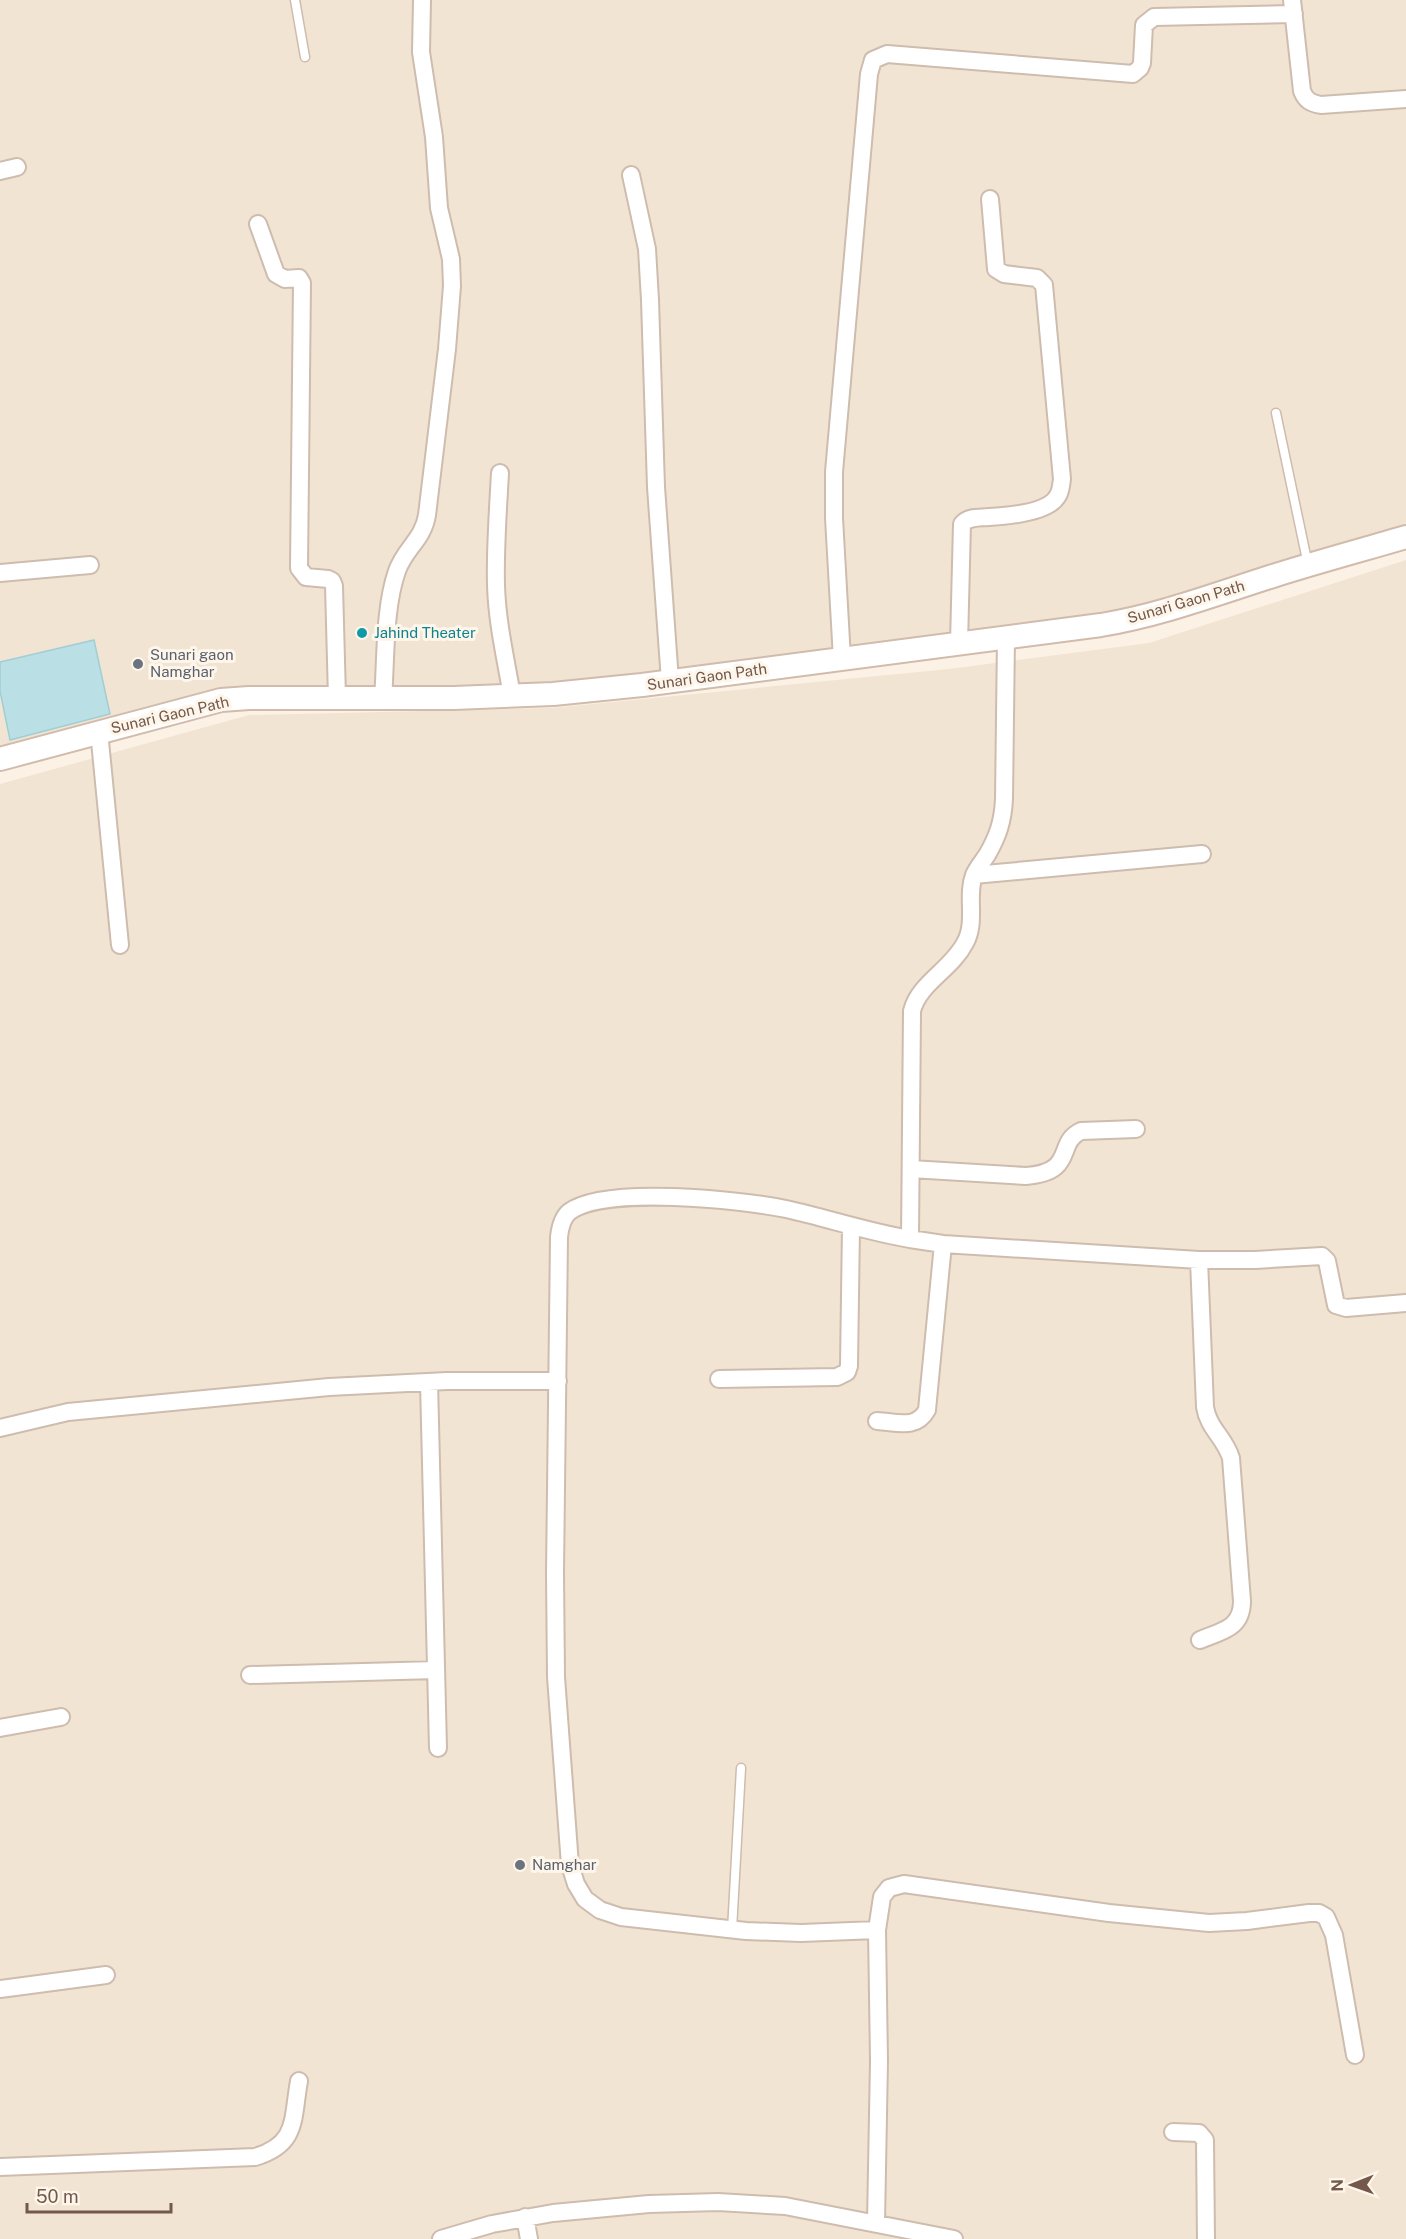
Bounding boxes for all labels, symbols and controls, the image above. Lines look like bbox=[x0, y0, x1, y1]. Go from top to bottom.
street label: Sunari Gaon Path bbox=[1125, 577, 1246, 626]
place label: Jahind Theater bbox=[374, 624, 476, 641]
marker: Jahind Theater bbox=[355, 626, 369, 640]
place label: Sunari gaon Namghar bbox=[150, 646, 234, 680]
marker: Sunari gaon Namghar bbox=[131, 657, 145, 671]
street label: Sunari Gaon Path bbox=[646, 660, 768, 693]
street label: Sunari Gaon Path bbox=[109, 693, 231, 736]
place label: Namghar bbox=[532, 1856, 597, 1873]
marker: Namghar bbox=[513, 1858, 527, 1872]
north arrow bbox=[1322, 2155, 1382, 2215]
scale bar bbox=[27, 2176, 171, 2214]
text: N bbox=[1328, 2179, 1347, 2192]
text: 50 m bbox=[36, 2186, 79, 2207]

